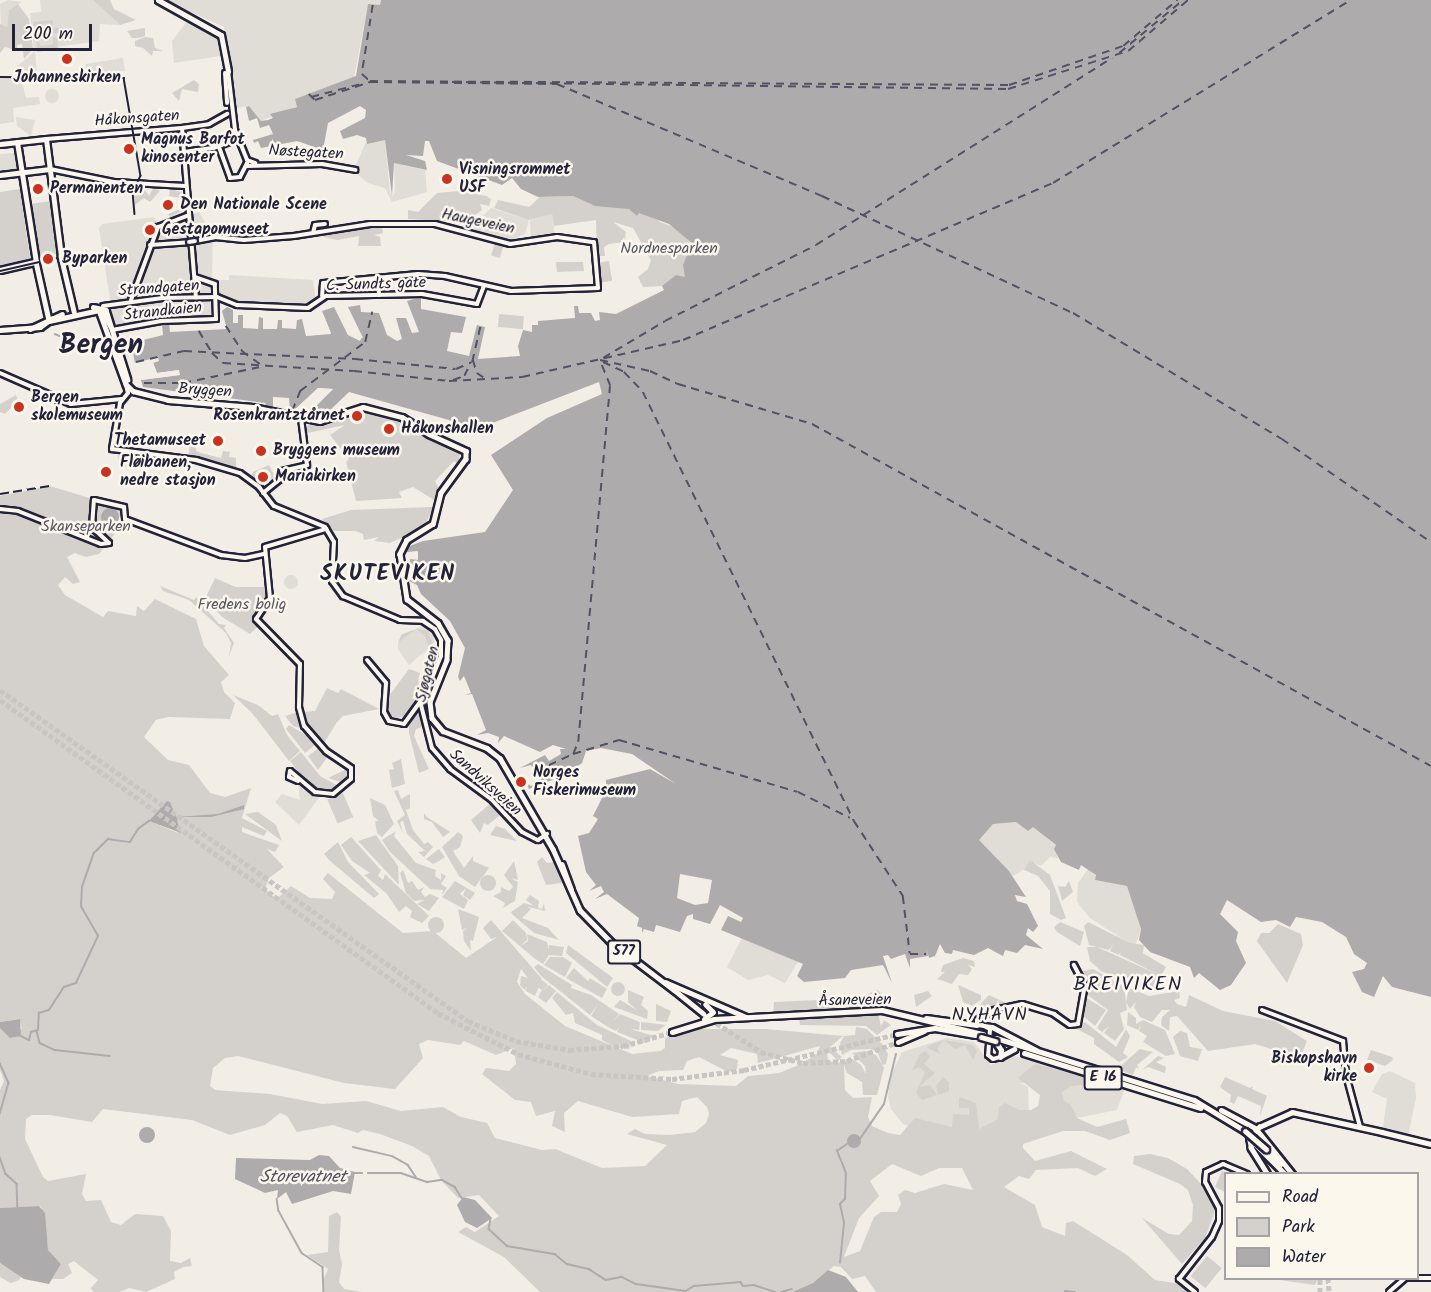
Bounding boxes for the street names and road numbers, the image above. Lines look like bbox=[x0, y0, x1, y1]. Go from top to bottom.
street label: Håkonsgaten bbox=[94, 106, 180, 132]
street label: Nøstegaten bbox=[268, 141, 344, 165]
street label: Haugeveien bbox=[440, 205, 516, 239]
street label: C. Sundts gate bbox=[325, 274, 427, 296]
street label: Strandgaten bbox=[118, 277, 200, 301]
street label: Strandkaien bbox=[123, 298, 203, 326]
street label: Bryggen bbox=[177, 380, 233, 402]
street label: Sjøgaten bbox=[412, 644, 444, 704]
street label: Sandviksveien bbox=[445, 745, 525, 821]
road number: 577 bbox=[606, 940, 642, 964]
street label: Åsaneveien bbox=[818, 991, 892, 1011]
road number: E 16 bbox=[1084, 1066, 1122, 1090]

